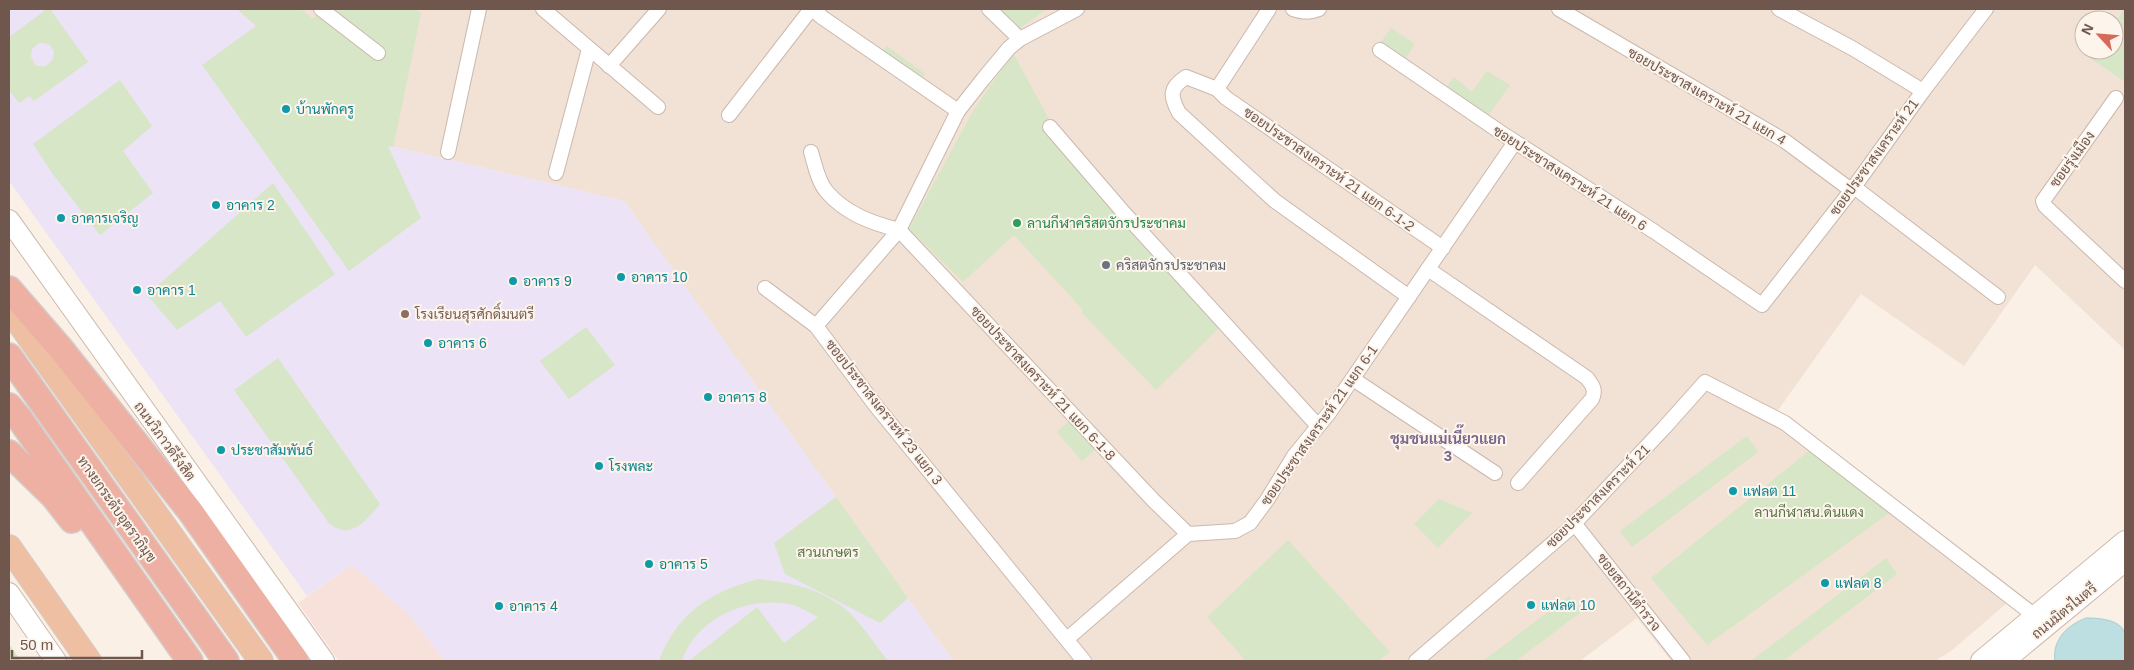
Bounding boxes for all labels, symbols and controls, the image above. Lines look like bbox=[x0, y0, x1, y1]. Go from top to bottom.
north arrow bbox=[2074, 10, 2124, 60]
text: N bbox=[2078, 21, 2097, 37]
street label: ซอยประชาสงเคราะห์ 21 แยก 4 bbox=[1625, 43, 1790, 148]
street label: ซอยประชาสงเคราะห์ 21 bbox=[1826, 95, 1922, 218]
place label: บ้านพักครู bbox=[296, 100, 354, 119]
marker: บ้านพักครู bbox=[280, 103, 292, 115]
street label: ซอยประชาสงเคราะห์ 21 แยก 6-1-2 bbox=[1241, 103, 1418, 234]
street label: ซอยประชาสงเคราะห์ 21 แยก 6 bbox=[1490, 121, 1651, 234]
street label: ซอยรุ่งเมือง bbox=[2045, 127, 2099, 191]
place label: อาคาร 2 bbox=[226, 197, 275, 213]
marker: อาคาร 2 bbox=[210, 199, 222, 211]
place label: อาคารเจริญ bbox=[71, 210, 139, 227]
marker: อาคารเจริญ bbox=[55, 212, 67, 224]
place label: ลานกีฬาคริสตจักรประชาคม bbox=[1027, 214, 1186, 231]
marker: ลานกีฬาคริสตจักรประชาคม bbox=[1011, 217, 1023, 229]
place label: คริสตจักรประชาคม bbox=[1116, 257, 1226, 273]
marker: คริสตจักรประชาคม bbox=[1100, 259, 1112, 271]
place label: อาคาร 10 bbox=[631, 269, 688, 285]
marker: อาคาร 10 bbox=[615, 271, 627, 283]
place label: อาคาร 9 bbox=[523, 273, 572, 289]
marker: อาคาร 9 bbox=[507, 275, 519, 287]
place label: อาคาร 1 bbox=[147, 282, 196, 298]
marker: อาคาร 1 bbox=[131, 284, 143, 296]
place label: โรงเรียนสุรศักดิ์มนตรี bbox=[414, 302, 534, 324]
street label: ซอยประชาสงเคราะห์ 21 แยก 6-1-8 bbox=[967, 302, 1120, 464]
marker: โรงเรียนสุรศักดิ์มนตรี bbox=[399, 308, 411, 320]
place label: อาคาร 6 bbox=[438, 335, 487, 351]
street label: ซอยประชาสงเคราะห์ 23 แยก 3 bbox=[822, 336, 947, 488]
marker: อาคาร 6 bbox=[422, 337, 434, 349]
street label: ซอยประชาสงเคราะห์ 21 แยก 6-1 bbox=[1256, 341, 1381, 508]
place label: อาคาร 8 bbox=[718, 389, 767, 405]
marker: อาคาร 8 bbox=[702, 391, 714, 403]
street label: ถนนวิภาวดีรังสิต bbox=[131, 398, 200, 484]
district label: ชุมชนแม่เนี๊ยวแยก 3 bbox=[1390, 424, 1506, 464]
street label: ซอยประชาสงเคราะห์ 21 bbox=[1542, 440, 1653, 551]
place label: ประชาสัมพันธ์ bbox=[231, 441, 313, 458]
marker: ประชาสัมพันธ์ bbox=[215, 444, 227, 456]
street label: ทางยกระดับอุตราภิมุข bbox=[73, 453, 160, 566]
place label: โรงพละ bbox=[608, 458, 653, 474]
marker: โรงพละ bbox=[593, 460, 605, 472]
place label: แฟลต 11 bbox=[1743, 483, 1796, 499]
marker: แฟลต 11 bbox=[1727, 485, 1739, 497]
park label: ลานกีฬาสน.ดินแดง bbox=[1754, 503, 1864, 520]
park label: สวนเกษตร bbox=[797, 544, 859, 560]
street label: ซอยสถานีตำรวจ bbox=[1594, 549, 1665, 634]
place label: อาคาร 5 bbox=[659, 556, 708, 572]
marker: อาคาร 5 bbox=[643, 558, 655, 570]
place label: แฟลต 8 bbox=[1835, 575, 1882, 591]
marker: แฟลต 8 bbox=[1819, 577, 1831, 589]
street label: ถนนมิตรไมตรี bbox=[2028, 579, 2100, 642]
place label: แฟลต 10 bbox=[1541, 597, 1595, 613]
place label: อาคาร 4 bbox=[509, 598, 558, 614]
marker: แฟลต 10 bbox=[1525, 599, 1537, 611]
marker: อาคาร 4 bbox=[493, 600, 505, 612]
scale bar bbox=[12, 628, 142, 660]
text: 50 m bbox=[20, 636, 53, 653]

